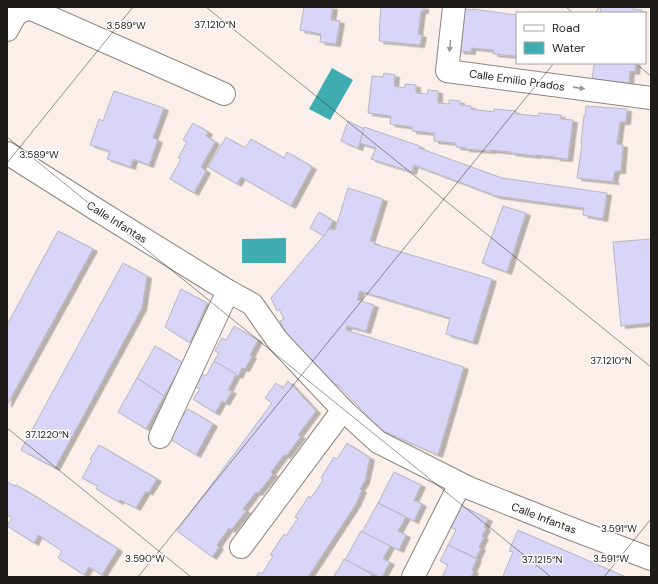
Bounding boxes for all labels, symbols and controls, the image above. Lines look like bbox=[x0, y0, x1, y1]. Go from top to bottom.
legend bbox=[516, 12, 646, 64]
text: 37.1210°N bbox=[194, 18, 236, 31]
text: 3.589°W bbox=[106, 19, 146, 32]
text: Road bbox=[552, 20, 580, 36]
one-way arrow bbox=[447, 40, 453, 52]
text: Water bbox=[552, 40, 586, 56]
street label: Calle Emilio Prados bbox=[468, 66, 566, 94]
one-way arrow bbox=[573, 85, 585, 91]
text: 3.589°W bbox=[19, 148, 59, 161]
street label: Calle Infantas bbox=[84, 198, 150, 246]
text: 37.1210°N bbox=[590, 354, 632, 367]
text: 37.1220°N bbox=[25, 428, 69, 441]
street label: Calle Infantas bbox=[510, 499, 578, 537]
text: 3.591°W bbox=[601, 522, 637, 535]
text: 3.590°W bbox=[125, 552, 165, 565]
text: 3.591°W bbox=[593, 552, 629, 565]
text: 37.1215°N bbox=[522, 553, 562, 566]

